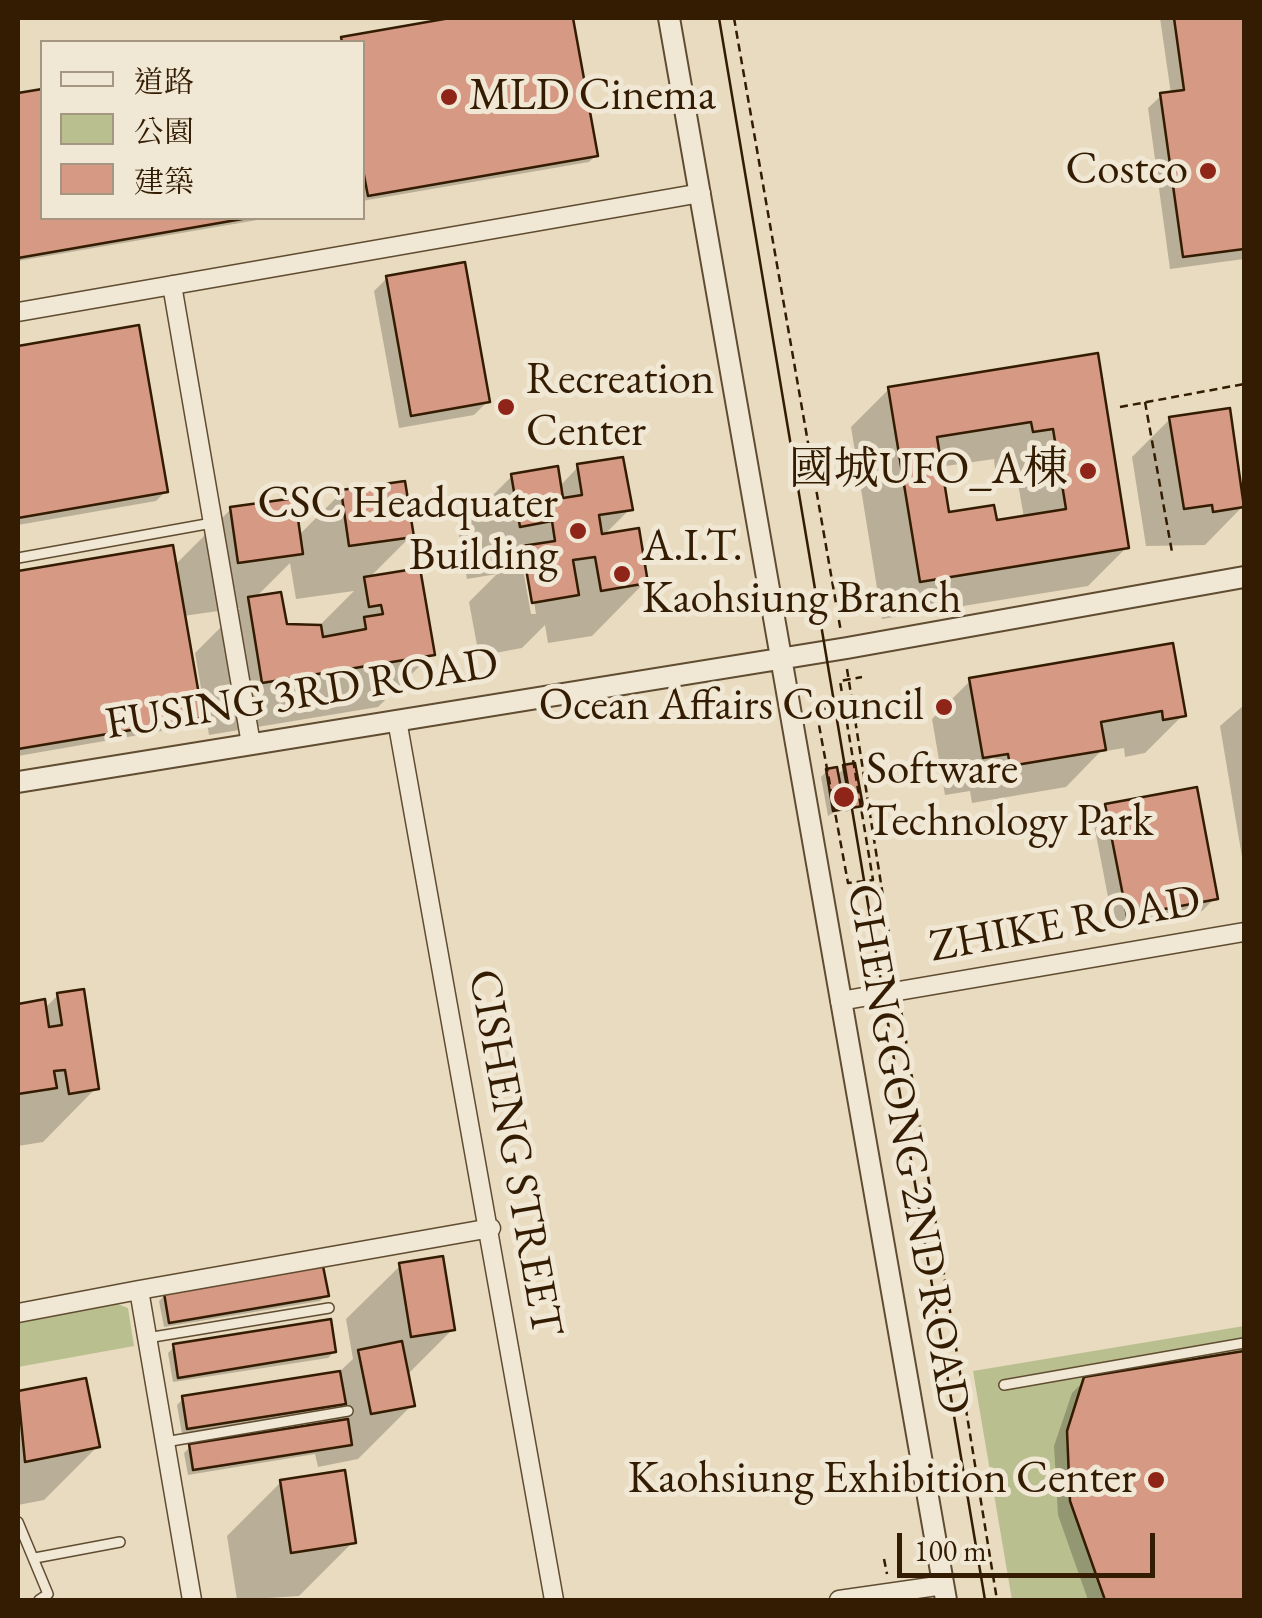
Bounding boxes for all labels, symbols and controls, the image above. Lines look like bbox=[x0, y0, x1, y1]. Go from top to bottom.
legend bbox=[40, 40, 365, 220]
text: 道路 bbox=[134, 62, 194, 101]
place label: MLD Cinema bbox=[469, 70, 716, 124]
marker: MLD Cinema bbox=[438, 86, 460, 108]
text: 公園 bbox=[134, 112, 194, 151]
place label: Costco bbox=[1065, 144, 1188, 198]
marker: Costco bbox=[1197, 160, 1219, 182]
text: 建築 bbox=[134, 162, 194, 201]
place label: Recreation Center bbox=[526, 354, 715, 460]
marker: Recreation Center bbox=[495, 396, 517, 418]
place label: 國城UFO_A棟 bbox=[789, 444, 1068, 498]
marker: 國城UFO_A棟 bbox=[1077, 460, 1099, 482]
place label: CSC Headquater Building bbox=[258, 478, 558, 584]
marker: CSC Headquater Building bbox=[567, 520, 589, 542]
place label: A.I.T. Kaohsiung Branch bbox=[642, 521, 962, 627]
marker: A.I.T. Kaohsiung Branch bbox=[611, 563, 633, 585]
street label: FUSING 3RD ROAD bbox=[102, 637, 502, 753]
place label: Ocean Affairs Council bbox=[539, 680, 924, 734]
marker: Ocean Affairs Council bbox=[933, 696, 955, 718]
place label: Software Technology Park bbox=[866, 744, 1153, 850]
marker: Software Technology Park bbox=[831, 784, 857, 810]
street label: ZHIKE ROAD bbox=[925, 875, 1205, 975]
street label: CHENGGONG 2ND ROAD bbox=[834, 880, 980, 1418]
street label: CISHENG STREET bbox=[455, 965, 573, 1341]
place label: Kaohsiung Exhibition Center bbox=[628, 1453, 1136, 1507]
marker: Kaohsiung Exhibition Center bbox=[1145, 1469, 1167, 1491]
scale bar bbox=[902, 1513, 1160, 1575]
text: 100 m bbox=[914, 1531, 987, 1570]

